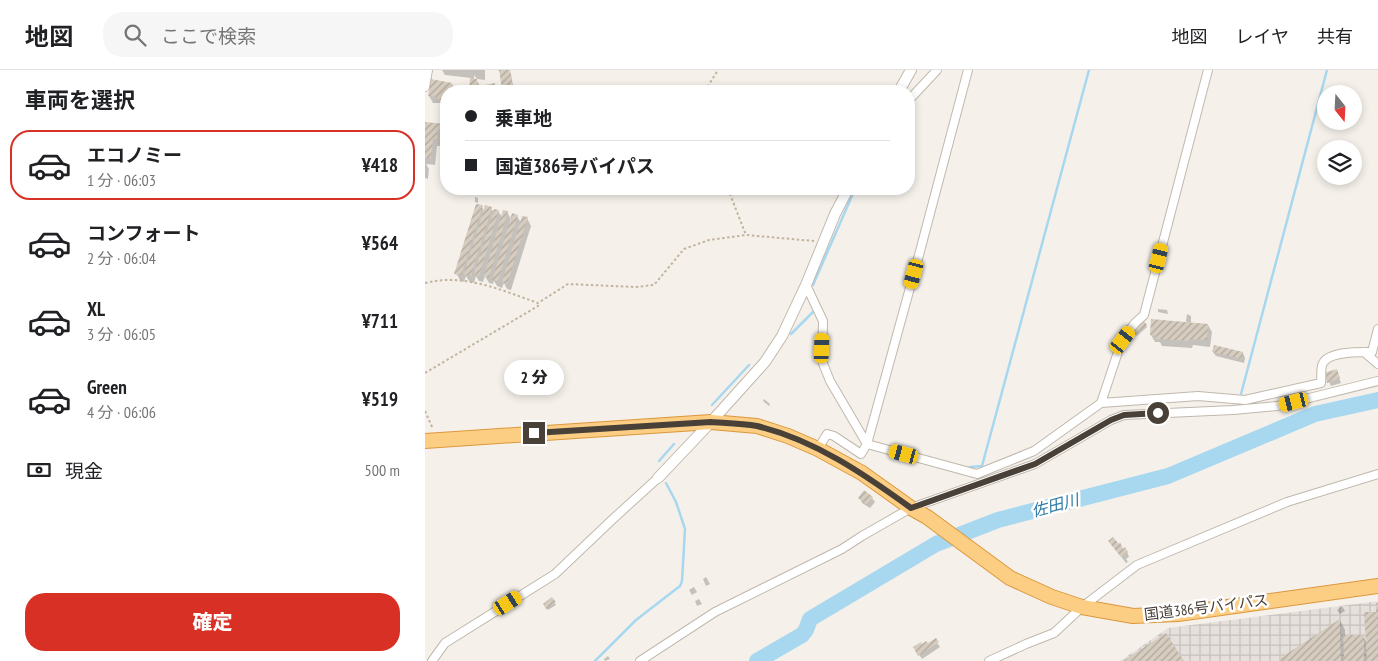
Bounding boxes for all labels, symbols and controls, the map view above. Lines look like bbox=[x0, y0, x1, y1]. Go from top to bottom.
search box bbox=[103, 12, 453, 57]
text: 地図 bbox=[25, 21, 73, 52]
icon: search bbox=[121, 21, 149, 49]
text: ここで検索 bbox=[161, 24, 256, 48]
text: 地図 bbox=[1172, 25, 1208, 48]
text: レイヤ bbox=[1236, 25, 1289, 48]
text: 共有 bbox=[1317, 25, 1353, 48]
north arrow bbox=[1317, 85, 1363, 130]
map controls bbox=[1317, 85, 1362, 185]
text: 車両を選択 bbox=[25, 86, 135, 114]
text: 乗車地 bbox=[495, 106, 552, 130]
button: layers bbox=[1317, 140, 1362, 185]
icon: car bbox=[27, 143, 72, 188]
text: エコノミー bbox=[87, 143, 182, 167]
text: ¥418 bbox=[362, 153, 398, 177]
text: 国道386号バイパス bbox=[495, 154, 655, 178]
text: 1 分 · 06:03 bbox=[87, 170, 156, 190]
icon: car bbox=[27, 221, 72, 266]
text: コンフォート bbox=[87, 221, 200, 245]
text: ¥564 bbox=[362, 231, 398, 255]
car bbox=[1148, 242, 1169, 274]
text: 2 分 · 06:04 bbox=[87, 248, 156, 268]
car bbox=[902, 258, 925, 290]
text: XL bbox=[87, 297, 105, 321]
icon: car bbox=[27, 299, 72, 344]
text: ¥711 bbox=[362, 309, 398, 333]
text: 3 分 · 06:05 bbox=[87, 324, 156, 344]
car bbox=[1107, 324, 1138, 356]
car bbox=[813, 333, 830, 363]
callout: 2 分 bbox=[504, 360, 564, 396]
text: 2 分 bbox=[521, 367, 547, 387]
text: Green bbox=[87, 375, 127, 399]
icon: car bbox=[27, 377, 72, 422]
text: ¥519 bbox=[362, 387, 398, 411]
car bbox=[1277, 391, 1310, 413]
text: 4 分 · 06:06 bbox=[87, 402, 156, 422]
route start bbox=[1147, 402, 1169, 424]
route end bbox=[523, 422, 545, 444]
car bbox=[887, 443, 920, 465]
icon: cash bbox=[25, 456, 53, 484]
text: 現金 bbox=[65, 459, 103, 483]
text: 500 m bbox=[365, 460, 400, 480]
water label: 佐田川 bbox=[1029, 489, 1083, 521]
car bbox=[491, 589, 524, 617]
street label: 国道386号バイパス bbox=[1143, 590, 1269, 624]
button: 確定 bbox=[25, 593, 400, 651]

